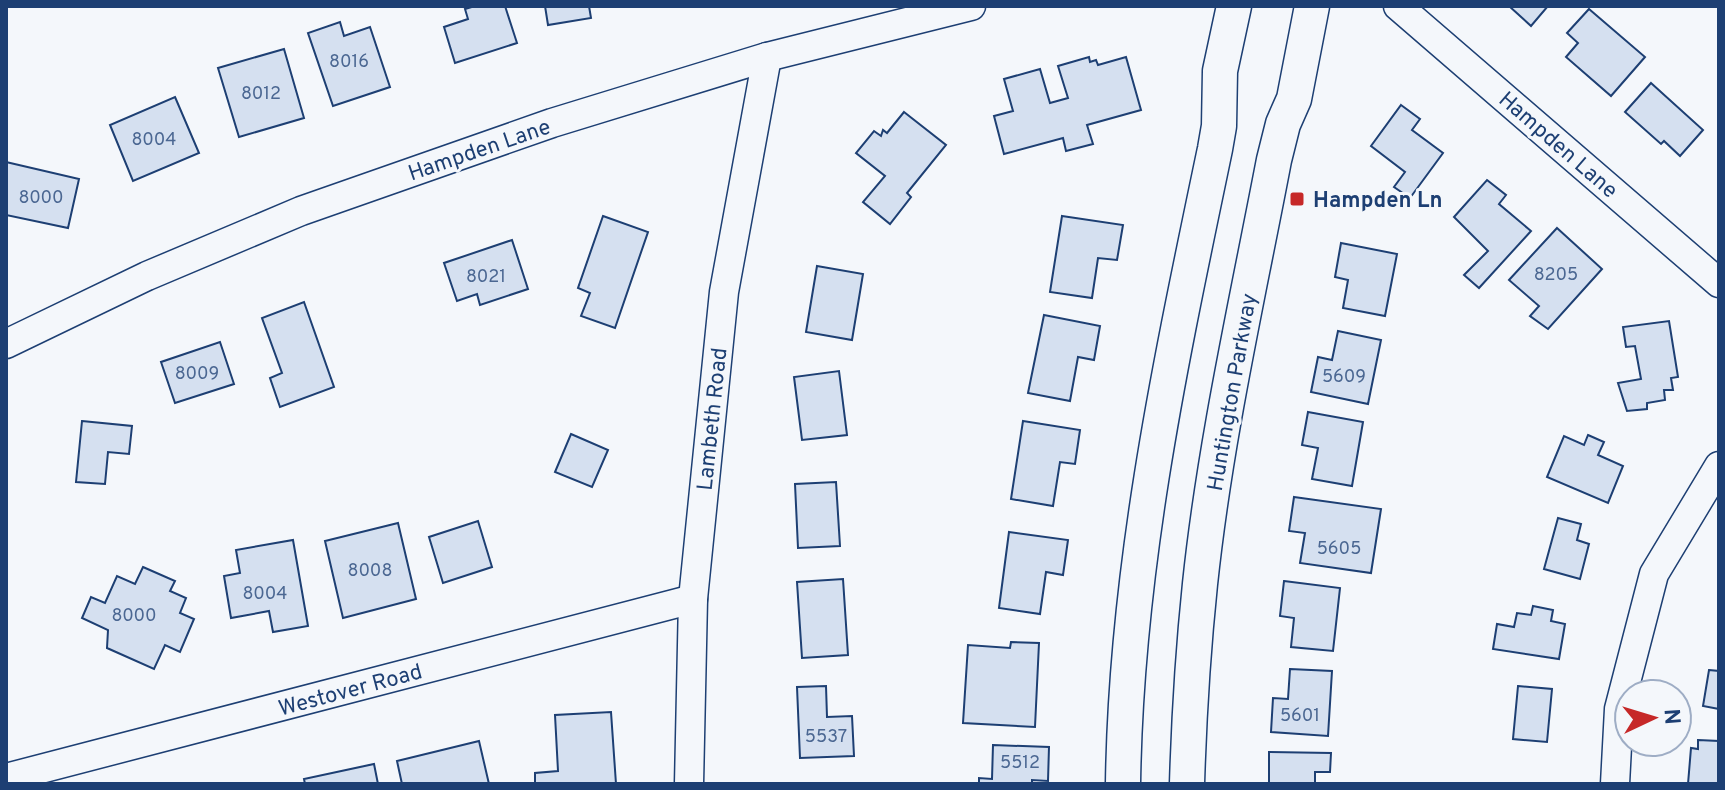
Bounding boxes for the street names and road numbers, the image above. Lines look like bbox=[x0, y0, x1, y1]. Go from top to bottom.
street label: Hampden Lane bbox=[1492, 87, 1622, 205]
street label: Hampden Lane bbox=[405, 114, 555, 188]
street label: Huntington Parkway bbox=[1203, 292, 1264, 493]
street label: Lambeth Road bbox=[693, 347, 734, 492]
street label: Westover Road bbox=[276, 659, 426, 724]

